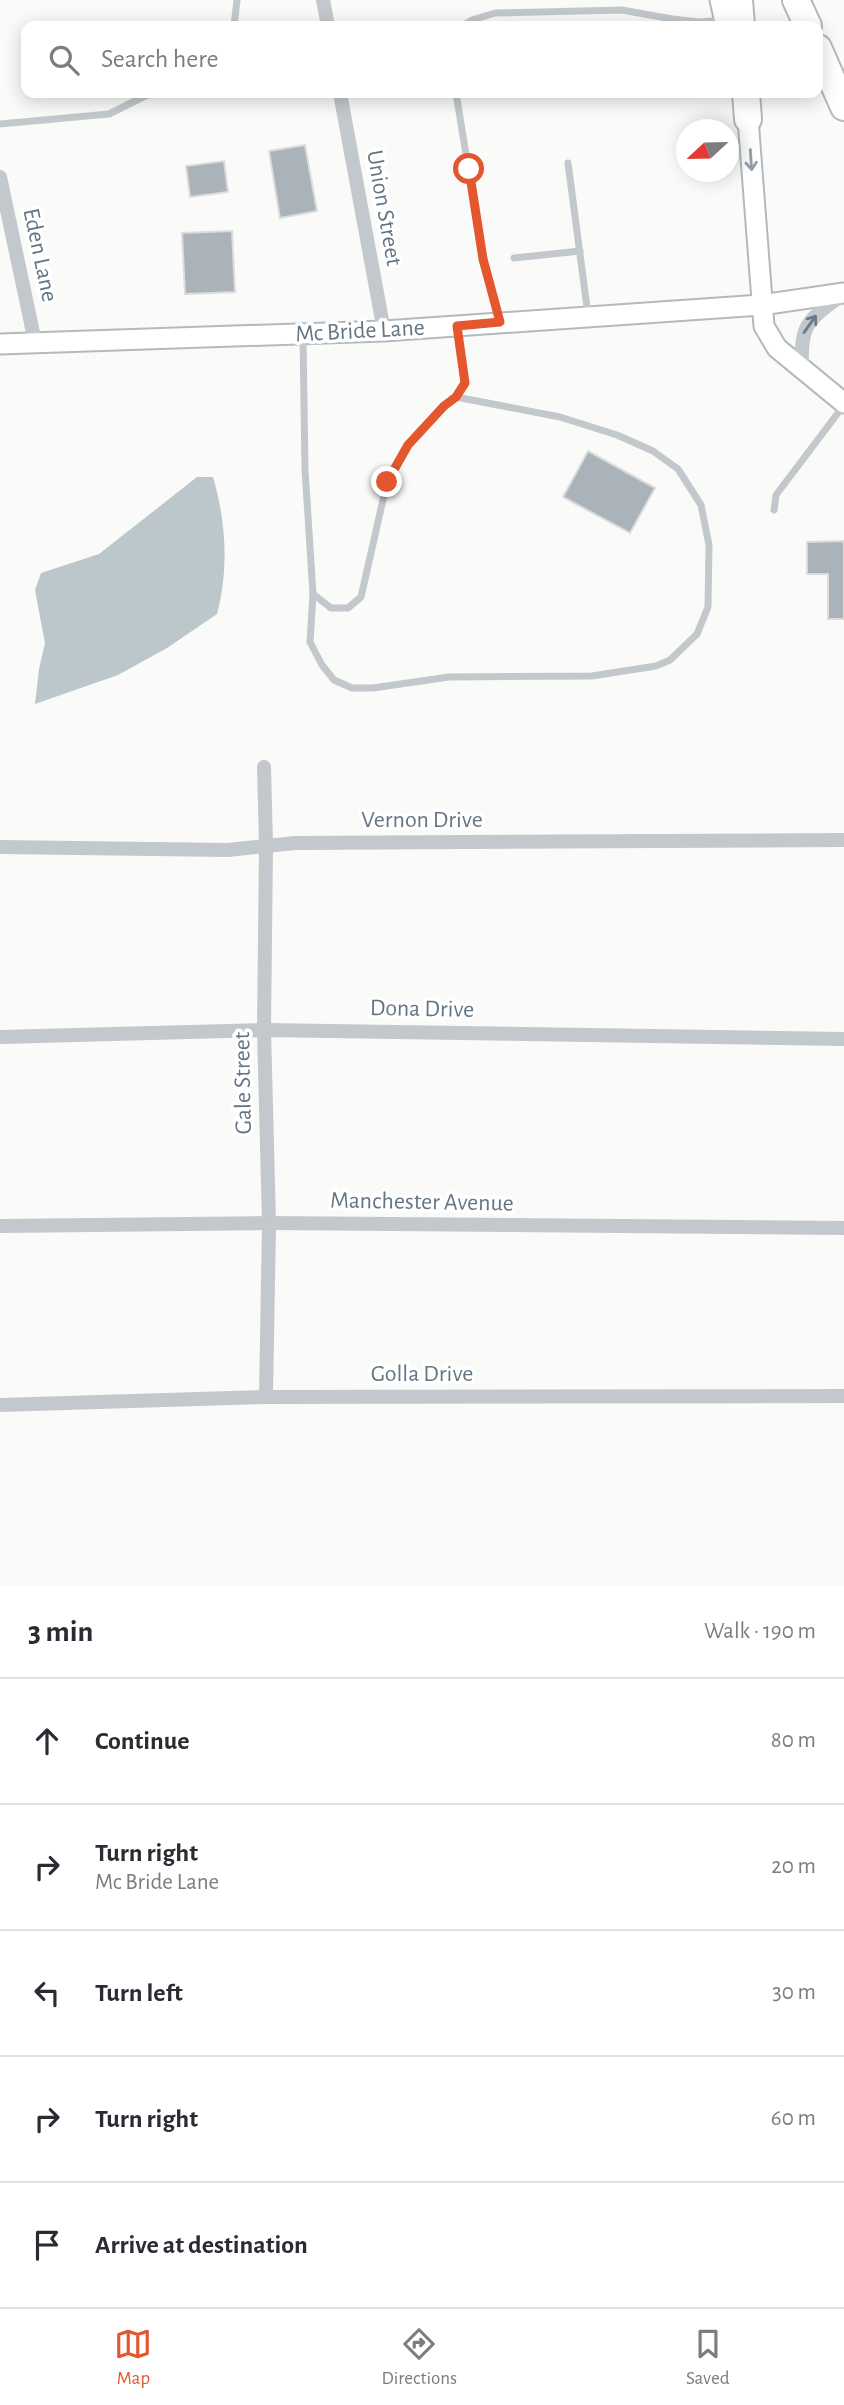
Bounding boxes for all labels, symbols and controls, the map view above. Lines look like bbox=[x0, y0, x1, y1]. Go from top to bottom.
search box bbox=[21, 21, 823, 98]
icon: search bbox=[45, 41, 83, 79]
text: Search here bbox=[101, 46, 219, 72]
north arrow bbox=[676, 119, 739, 182]
street label: Union Street bbox=[362, 148, 406, 268]
one-way arrow bbox=[745, 148, 758, 171]
route start bbox=[453, 153, 484, 184]
street label: Eden Lane bbox=[18, 206, 62, 304]
one-way arrow bbox=[802, 315, 817, 334]
street label: Mc Bride Lane bbox=[295, 316, 425, 346]
route end bbox=[371, 466, 402, 497]
street label: Vernon Drive bbox=[361, 808, 483, 832]
street label: Dona Drive bbox=[370, 996, 474, 1022]
street label: Gale Street bbox=[230, 1031, 256, 1135]
street label: Manchester Avenue bbox=[330, 1188, 514, 1216]
street label: Golla Drive bbox=[371, 1362, 473, 1386]
text: 3 min bbox=[28, 1617, 93, 1647]
text: Walk · 190 m bbox=[704, 1620, 816, 1643]
icon: ahead bbox=[28, 1722, 66, 1760]
text: Continue bbox=[95, 1728, 190, 1754]
text: 80 m bbox=[771, 1729, 816, 1752]
text: Turn right bbox=[95, 1840, 198, 1866]
icon: right bbox=[28, 1848, 66, 1886]
text: 20 m bbox=[771, 1855, 816, 1878]
text: Mc Bride Lane bbox=[95, 1871, 219, 1894]
icon: left bbox=[28, 1974, 66, 2012]
text: Turn left bbox=[95, 1980, 183, 2006]
text: 30 m bbox=[772, 1981, 816, 2004]
icon: right bbox=[28, 2100, 66, 2138]
text: Turn right bbox=[95, 2106, 198, 2132]
text: 60 m bbox=[771, 2107, 816, 2130]
icon: arrive bbox=[28, 2226, 66, 2264]
text: Arrive at destination bbox=[95, 2232, 308, 2258]
tab: Map bbox=[114, 2325, 152, 2390]
tab: Directions bbox=[381, 2325, 457, 2390]
tab: Saved bbox=[686, 2325, 730, 2390]

